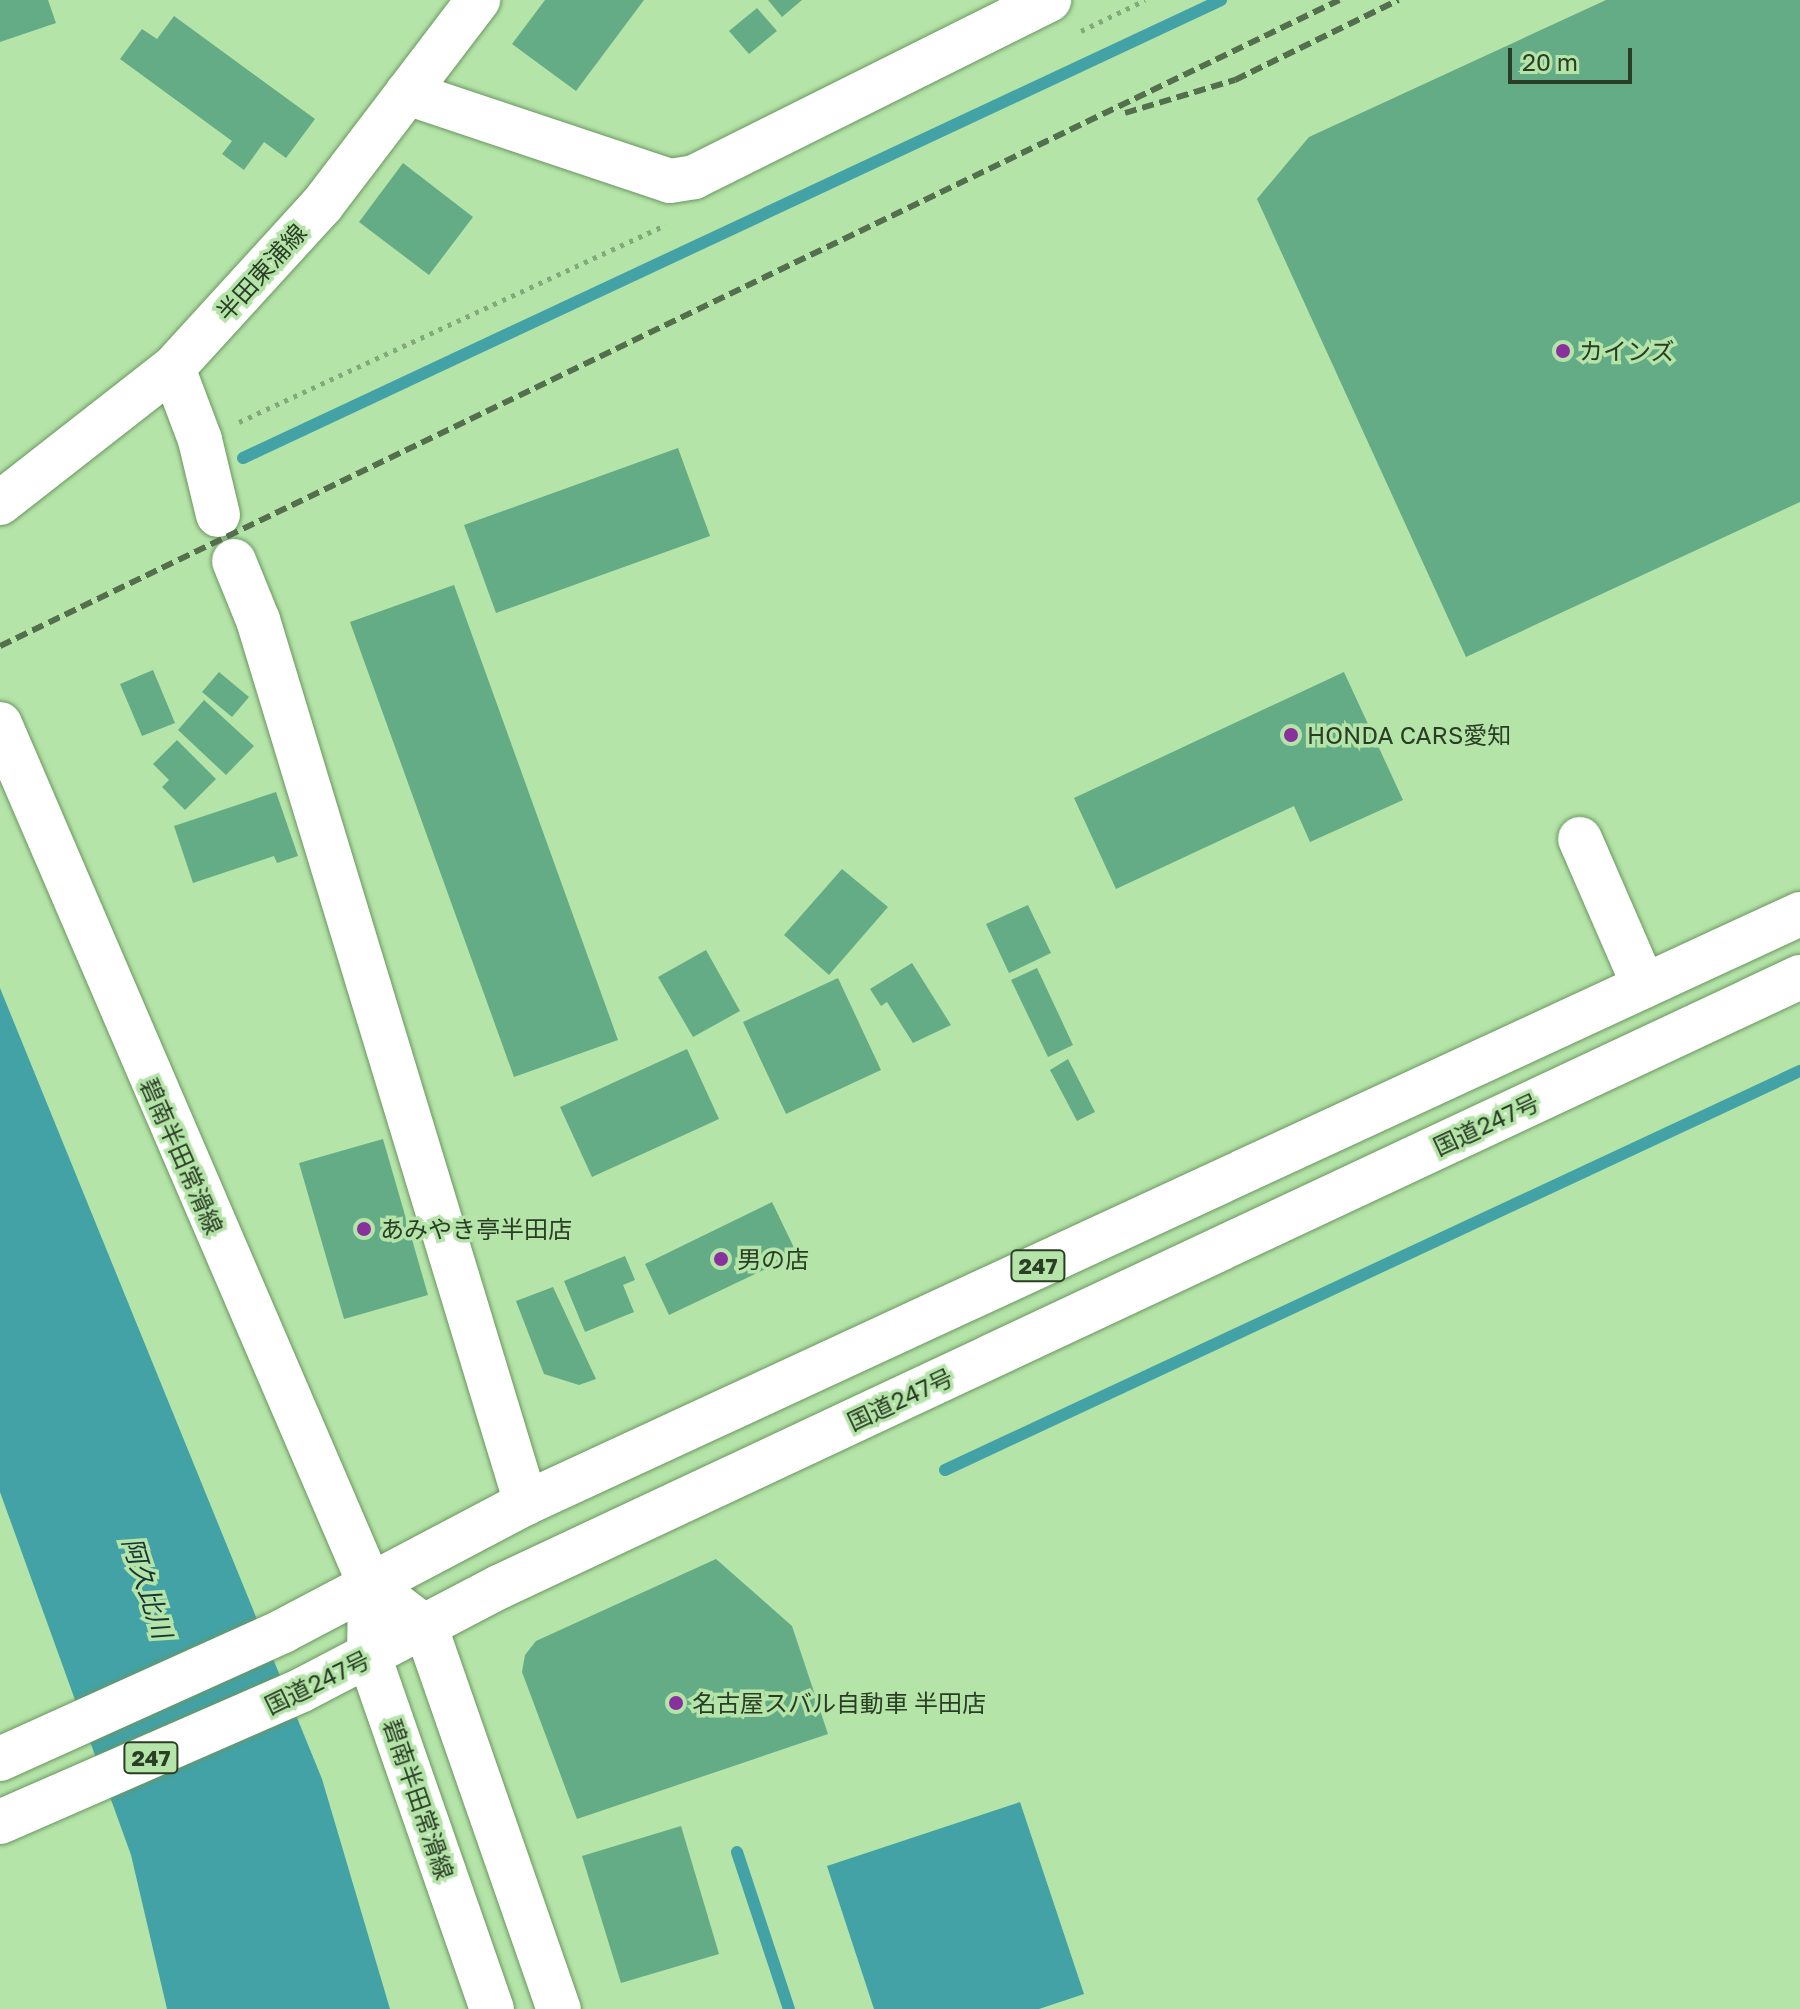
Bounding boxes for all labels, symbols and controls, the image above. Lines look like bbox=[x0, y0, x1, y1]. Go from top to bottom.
scale bar bbox=[1512, 32, 1636, 82]
text: 20 m bbox=[1522, 47, 1578, 76]
street label: 半田東浦線 bbox=[210, 218, 312, 326]
place label: カインズ bbox=[1579, 337, 1675, 365]
marker: カインズ bbox=[1554, 342, 1572, 360]
place label: HONDA CARS愛知 bbox=[1307, 721, 1511, 749]
marker: HONDA CARS愛知 bbox=[1282, 726, 1300, 744]
street label: 碧南半田常滑線 bbox=[135, 1073, 229, 1239]
street label: 国道247号 bbox=[1429, 1087, 1543, 1161]
place label: あみやき亭半田店 bbox=[380, 1215, 572, 1243]
marker: あみやき亭半田店 bbox=[355, 1220, 373, 1238]
place label: 男の店 bbox=[737, 1245, 809, 1273]
road number: 247 bbox=[1010, 1248, 1066, 1284]
marker: 男の店 bbox=[712, 1250, 730, 1268]
street label: 国道247号 bbox=[843, 1362, 957, 1436]
water label: 阿久比川 bbox=[116, 1534, 178, 1642]
street label: 国道247号 bbox=[260, 1644, 374, 1720]
place label: 名古屋スバル自動車 半田店 bbox=[692, 1689, 986, 1717]
marker: 名古屋スバル自動車 半田店 bbox=[667, 1694, 685, 1712]
street label: 碧南半田常滑線 bbox=[378, 1715, 460, 1883]
road number: 247 bbox=[123, 1740, 179, 1776]

